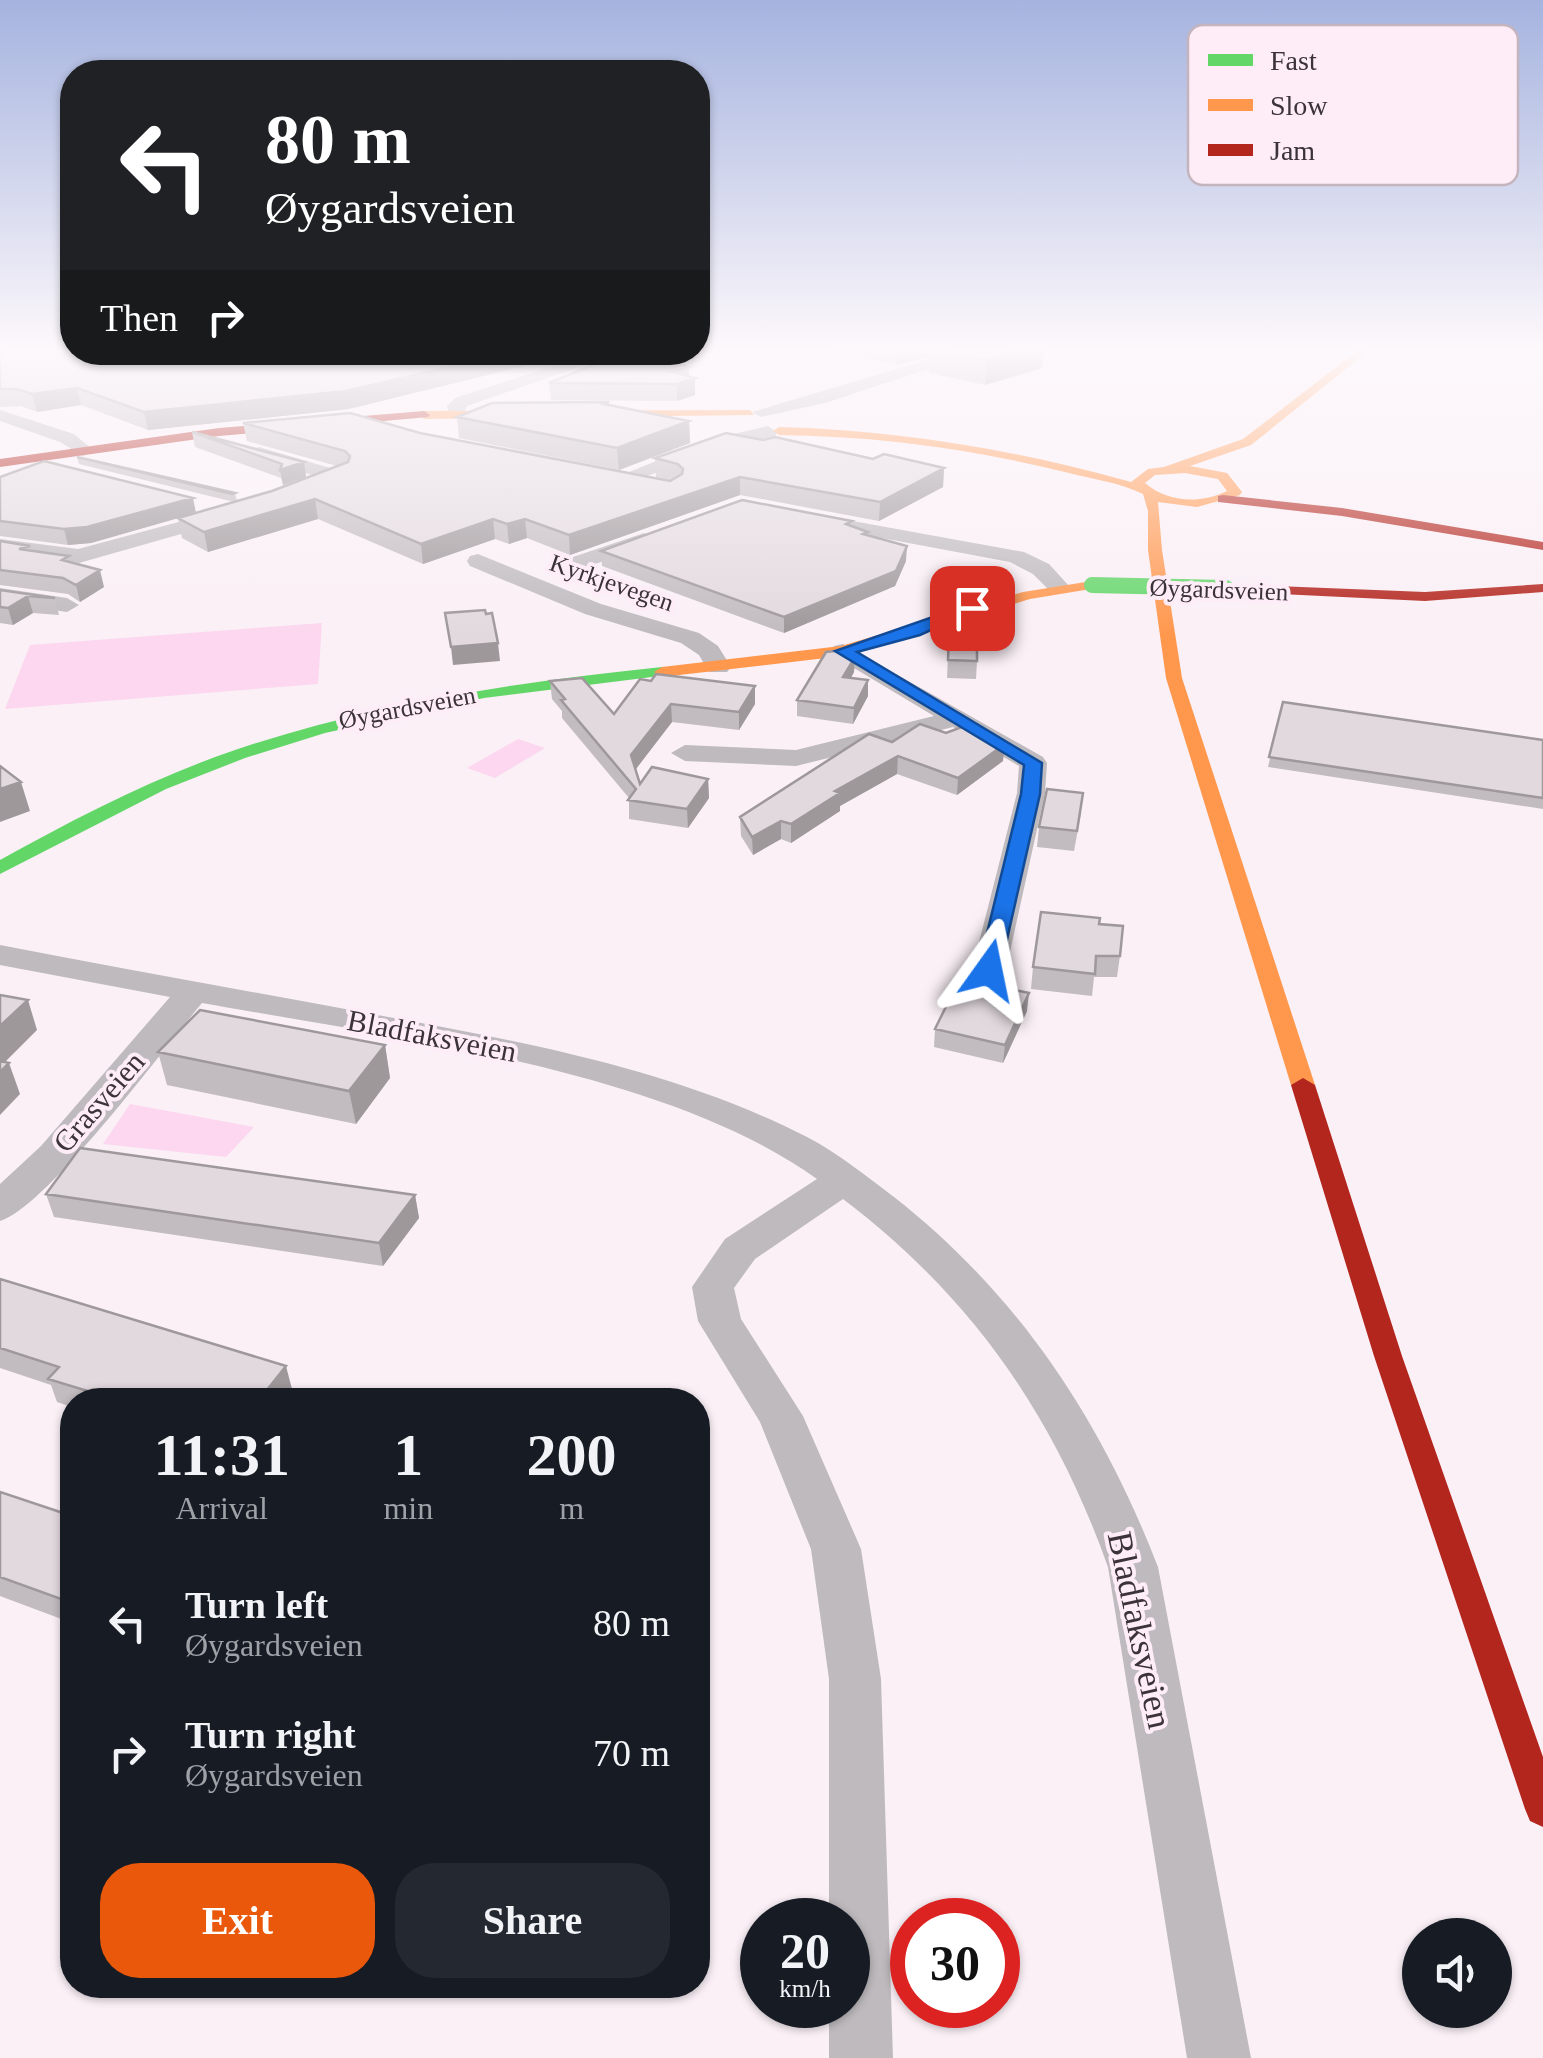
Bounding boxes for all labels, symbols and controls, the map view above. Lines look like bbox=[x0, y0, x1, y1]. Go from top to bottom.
legend bbox=[1188, 25, 1518, 185]
text: Fast bbox=[1270, 45, 1317, 76]
text: Slow bbox=[1270, 90, 1328, 121]
icon: left bbox=[100, 100, 230, 230]
text: 80 m bbox=[265, 101, 411, 178]
text: Jam bbox=[1270, 135, 1315, 166]
text: Øygardsveien bbox=[265, 183, 515, 233]
icon: right bbox=[198, 290, 253, 345]
text: Then bbox=[100, 297, 178, 339]
street label: Kyrkjevegen bbox=[546, 549, 678, 616]
pin bbox=[930, 566, 1015, 651]
street label: Øygardsveien bbox=[1149, 574, 1289, 605]
icon: arrive bbox=[945, 581, 1000, 636]
street label: Øygardsveien bbox=[336, 681, 478, 734]
position arrow bbox=[937, 918, 1041, 1022]
street label: Bladfaksveien bbox=[345, 1003, 519, 1068]
street label: Grasveien bbox=[46, 1045, 151, 1158]
text: 11:31 bbox=[153, 1422, 290, 1488]
text: 1 bbox=[393, 1422, 423, 1488]
text: 200 bbox=[527, 1422, 617, 1488]
text: Arrival bbox=[176, 1490, 268, 1526]
text: min bbox=[383, 1490, 433, 1526]
text: m bbox=[559, 1490, 584, 1526]
street label: Bladfaksveien bbox=[1100, 1528, 1179, 1732]
text: Turn left bbox=[185, 1584, 328, 1626]
icon: left bbox=[100, 1596, 155, 1651]
text: 80 m bbox=[593, 1602, 670, 1644]
text: Øygardsveien bbox=[185, 1627, 363, 1663]
text: Turn right bbox=[185, 1714, 356, 1756]
icon: right bbox=[100, 1726, 155, 1781]
text: 70 m bbox=[593, 1732, 670, 1774]
text: Øygardsveien bbox=[185, 1757, 363, 1793]
button: Exit bbox=[100, 1863, 375, 1978]
button: Share bbox=[395, 1863, 670, 1978]
speed limit sign: 30 bbox=[890, 1898, 1020, 2028]
map controls bbox=[1402, 1918, 1512, 2028]
button: sound bbox=[1402, 1918, 1512, 2028]
text: 20 bbox=[780, 1923, 830, 1979]
text: km/h bbox=[779, 1975, 831, 2002]

